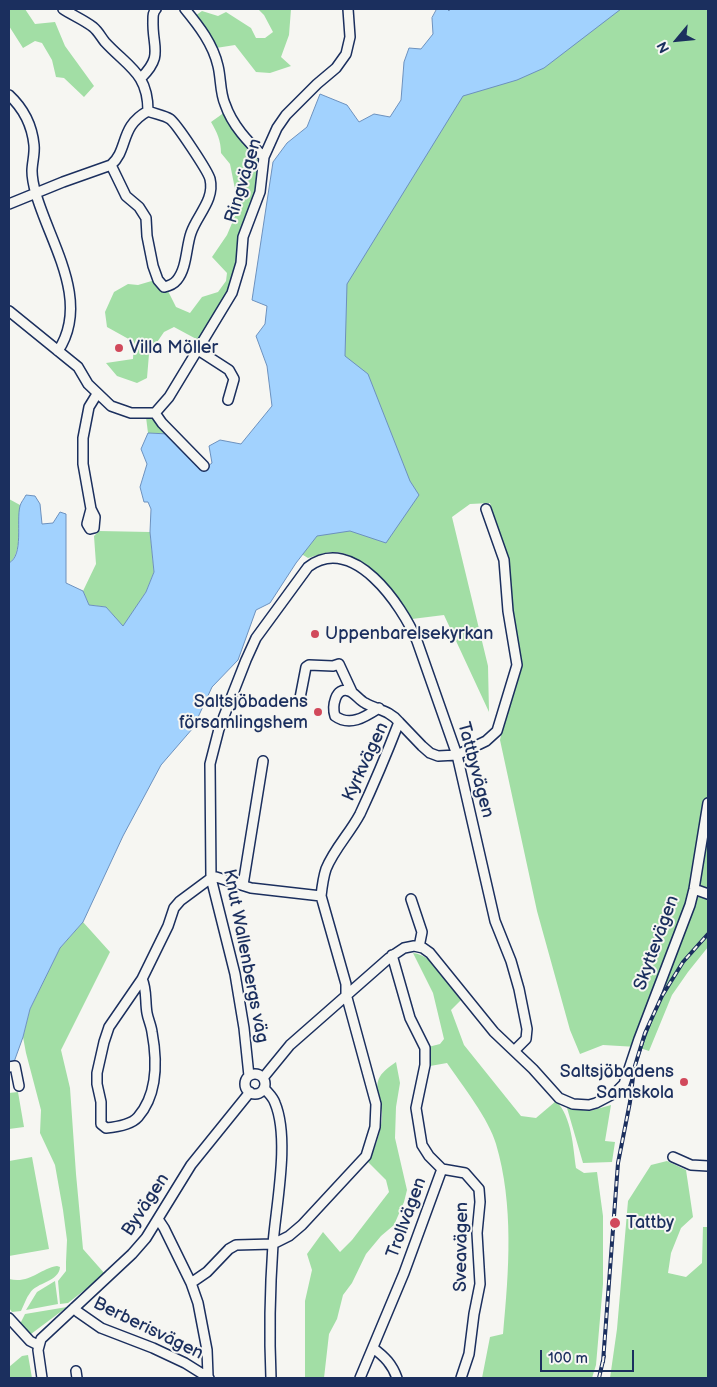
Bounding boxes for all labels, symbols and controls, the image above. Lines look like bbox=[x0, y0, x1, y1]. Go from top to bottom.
north arrow bbox=[652, 15, 702, 65]
text: N bbox=[653, 39, 673, 56]
street label: Ringvägen bbox=[221, 136, 267, 226]
place label: Villa Möller bbox=[129, 337, 218, 359]
marker: Villa Möller bbox=[113, 342, 125, 354]
place label: Uppenbarelsekyrkan bbox=[325, 623, 493, 645]
marker: Uppenbarelsekyrkan bbox=[309, 628, 321, 640]
place label: Saltsjöbadens församlingshem bbox=[179, 691, 308, 734]
marker: Saltsjöbadens församlingshem bbox=[312, 706, 324, 718]
street label: Kyrkvägen bbox=[338, 719, 394, 805]
street label: Tattbyvägen bbox=[452, 720, 498, 820]
street label: Knut Wallenbergs väg bbox=[218, 867, 272, 1045]
street label: Skyttevägen bbox=[630, 893, 684, 993]
place label: Saltsjöbadens Samskola bbox=[560, 1061, 674, 1104]
marker: Saltsjöbadens Samskola bbox=[678, 1076, 690, 1088]
street label: Byvägen bbox=[118, 1170, 174, 1240]
street label: Trollvägen bbox=[382, 1175, 432, 1261]
street label: Sveavägen bbox=[450, 1202, 474, 1292]
place label: Tattby bbox=[626, 1212, 674, 1234]
marker: Tattby bbox=[608, 1216, 622, 1230]
street label: Berberisvägen bbox=[89, 1293, 207, 1365]
scale bar bbox=[542, 1340, 636, 1372]
text: 100 m bbox=[548, 1349, 588, 1368]

